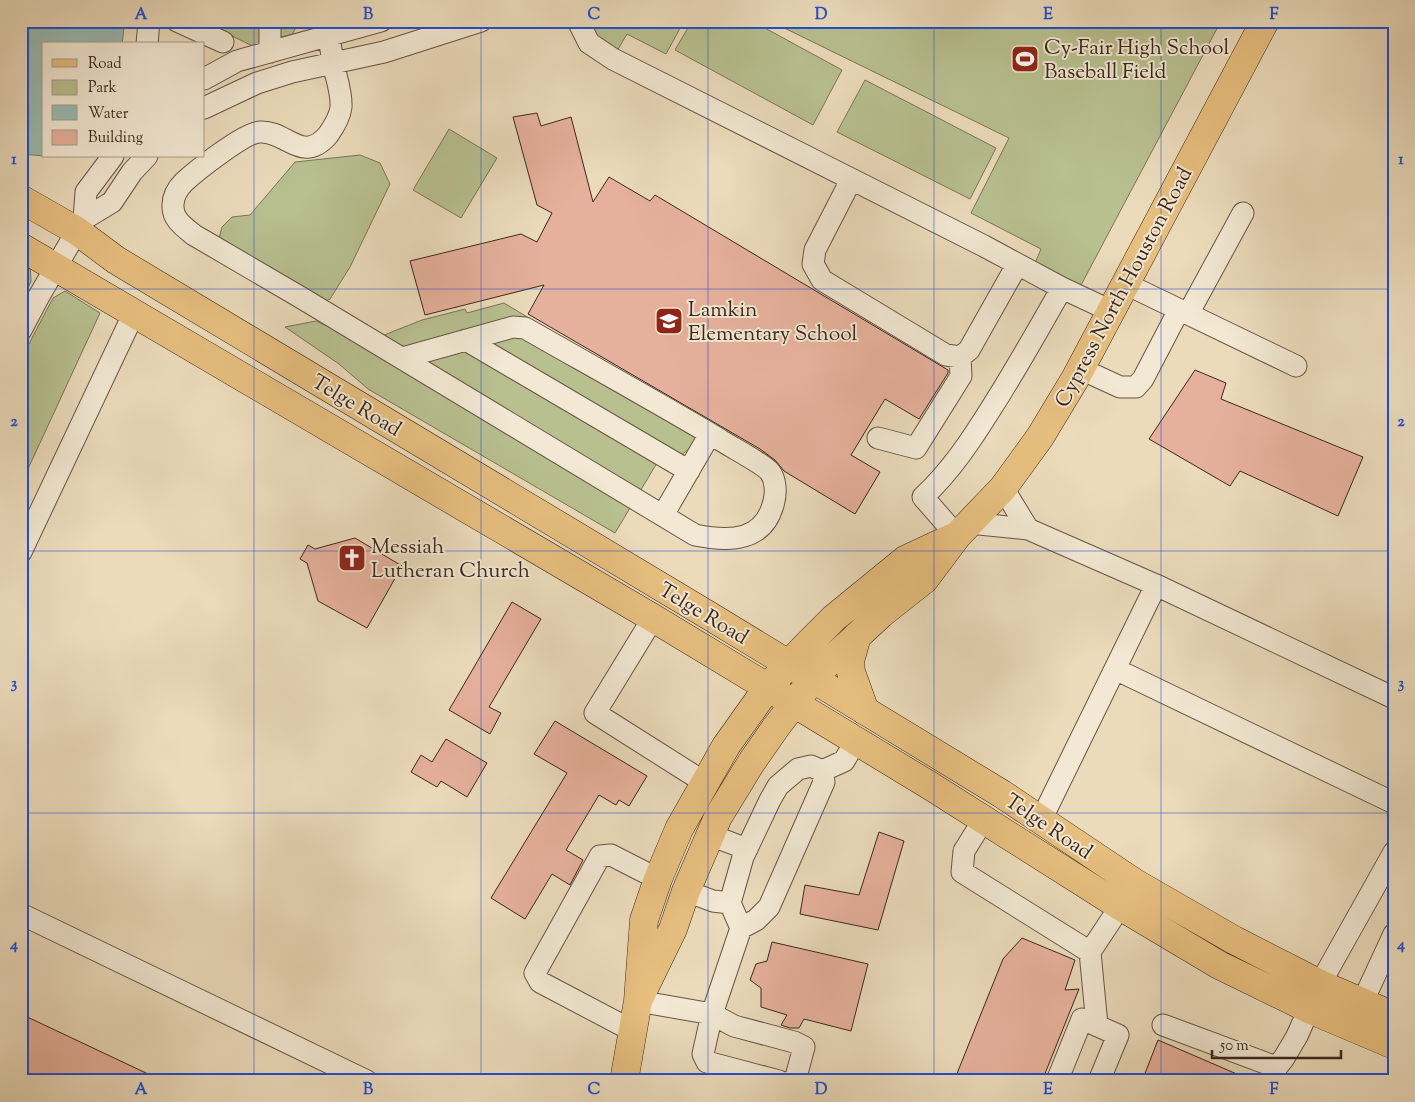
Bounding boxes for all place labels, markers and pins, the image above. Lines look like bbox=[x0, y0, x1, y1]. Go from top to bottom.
place label: Cy-Fair High School Baseball Field bbox=[1044, 34, 1229, 88]
sports icon: Cy-Fair High School Baseball Field bbox=[1010, 44, 1040, 74]
place label: Lamkin Elementary School bbox=[688, 296, 858, 350]
school or university icon: Lamkin Elementary School bbox=[654, 306, 684, 336]
place label: Messiah Lutheran Church bbox=[371, 533, 530, 587]
church icon: Messiah Lutheran Church bbox=[337, 543, 367, 573]

